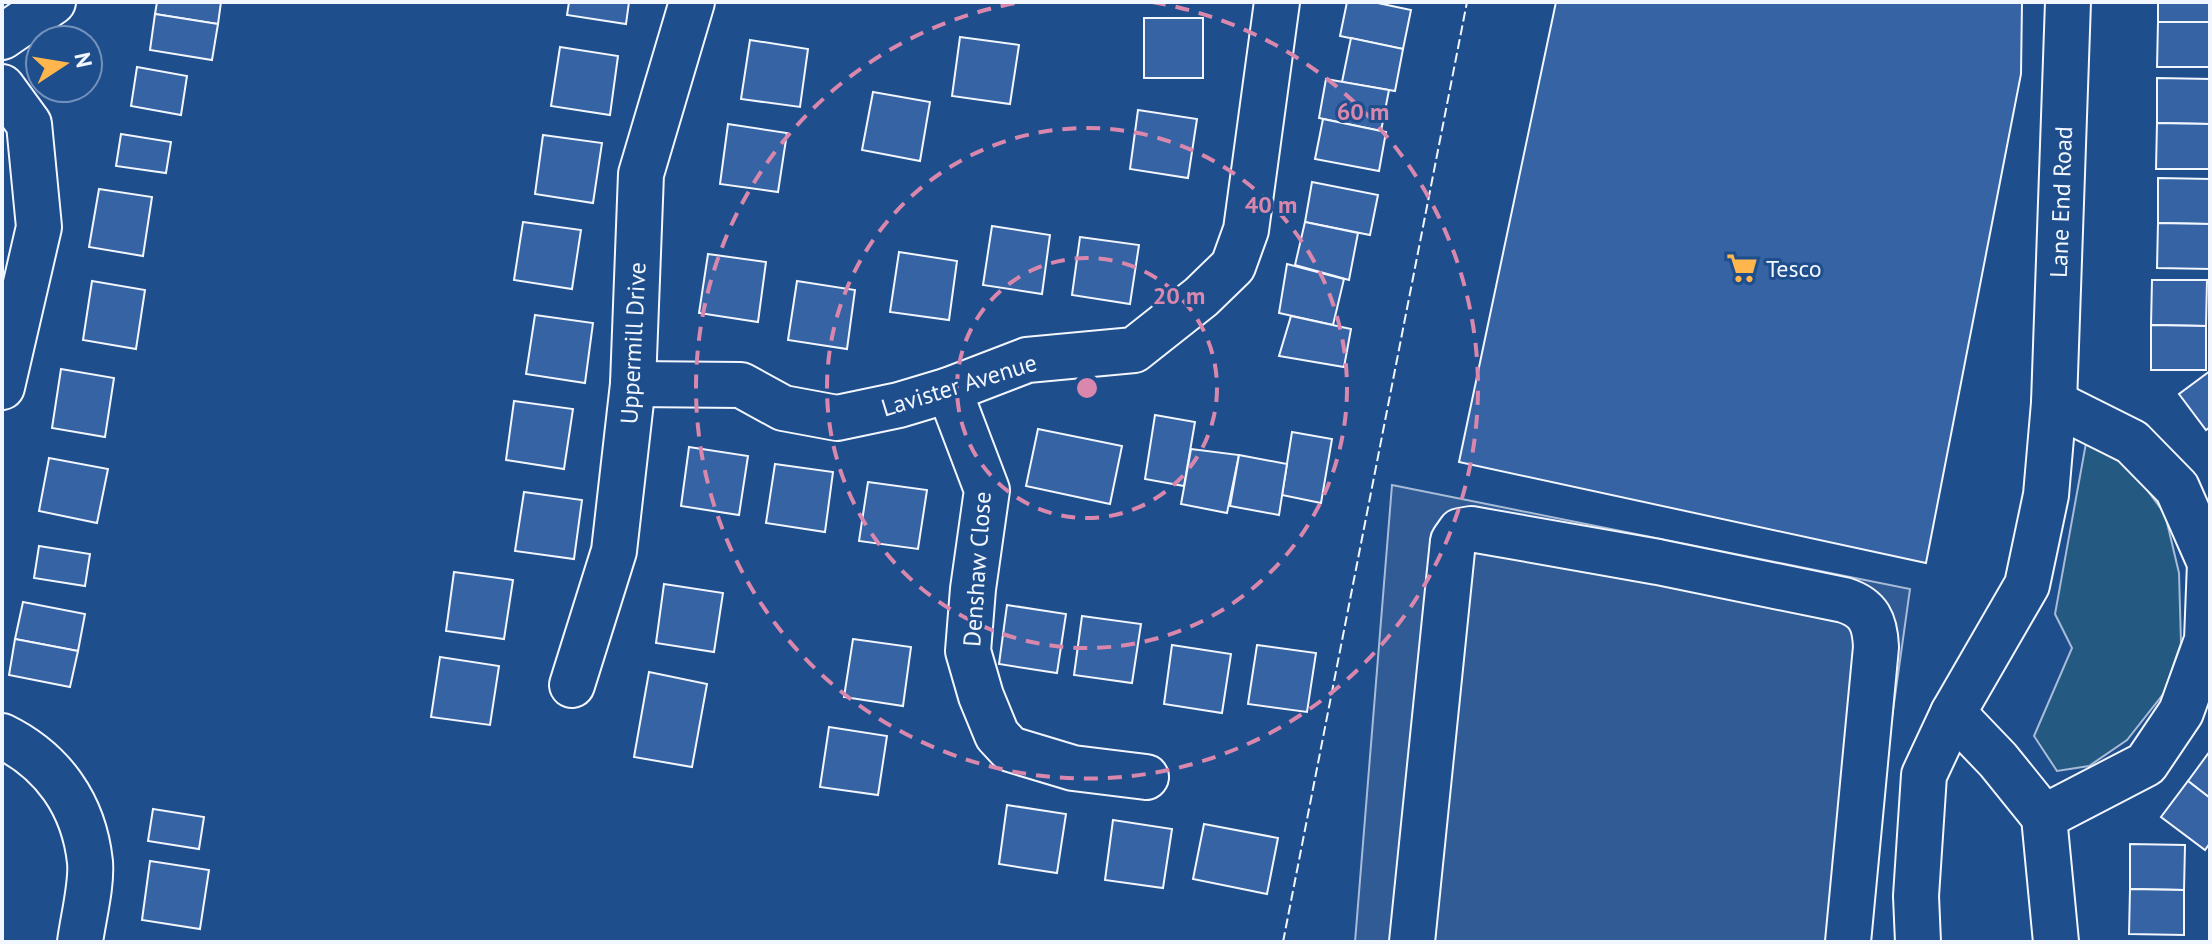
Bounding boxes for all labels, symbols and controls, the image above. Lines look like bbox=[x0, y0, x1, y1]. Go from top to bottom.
north arrow bbox=[24, 24, 104, 104]
text: N bbox=[68, 50, 99, 70]
text: 60 m bbox=[1337, 96, 1389, 127]
street label: Lane End Road bbox=[2043, 126, 2079, 278]
text: 40 m bbox=[1245, 189, 1297, 220]
supermarket icon: Tesco bbox=[1725, 251, 1759, 285]
place label: Tesco bbox=[1766, 253, 1822, 284]
street label: Uppermill Drive bbox=[613, 261, 653, 425]
text: 20 m bbox=[1153, 280, 1205, 311]
street label: Lavister Avenue bbox=[878, 347, 1040, 423]
centre of rings bbox=[1073, 374, 1101, 402]
street label: Denshaw Close bbox=[956, 490, 998, 648]

